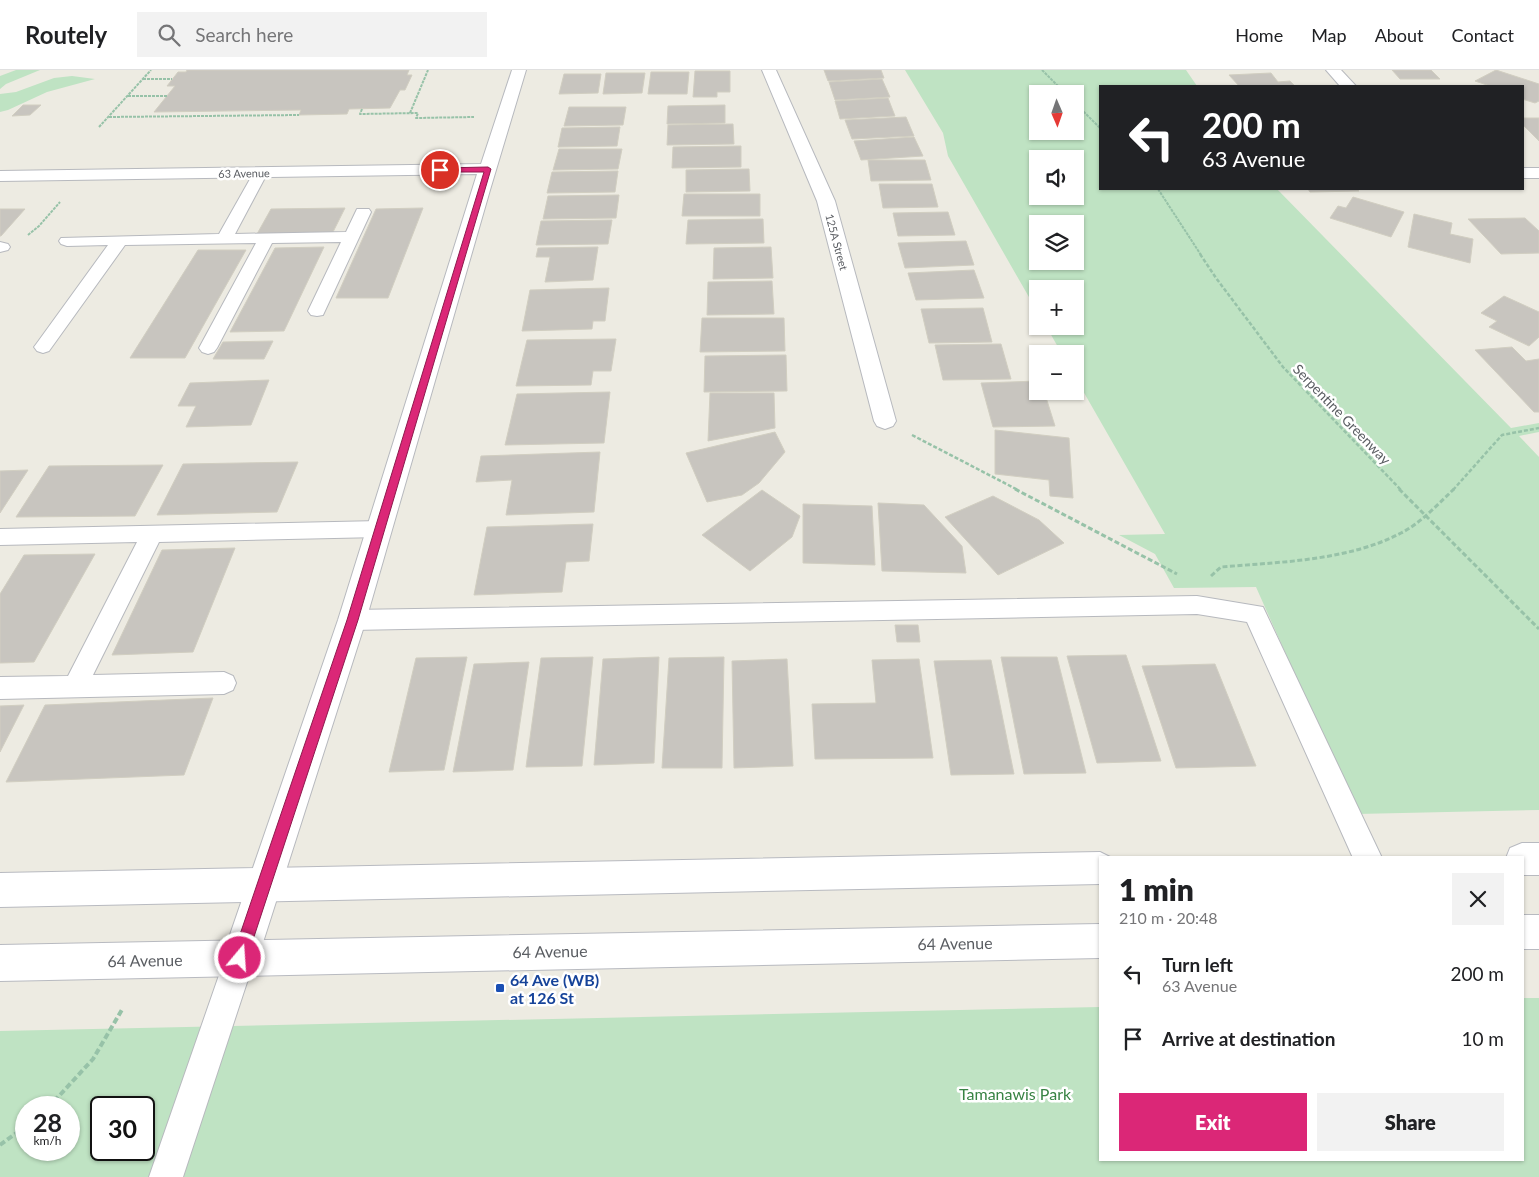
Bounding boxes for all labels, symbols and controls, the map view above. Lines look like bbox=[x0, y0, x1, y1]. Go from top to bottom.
search box bbox=[137, 12, 487, 57]
text: Routely bbox=[25, 20, 107, 49]
icon: search bbox=[155, 21, 183, 49]
text: Search here bbox=[195, 23, 293, 46]
text: Home bbox=[1235, 24, 1283, 46]
text: Map bbox=[1311, 24, 1347, 46]
text: About bbox=[1375, 24, 1424, 46]
text: Contact bbox=[1452, 24, 1514, 46]
north arrow bbox=[1029, 85, 1084, 140]
map controls bbox=[1029, 85, 1084, 400]
text: 200 m bbox=[1202, 103, 1301, 145]
icon: left bbox=[1119, 105, 1184, 170]
text: 63 Avenue bbox=[1202, 145, 1305, 172]
pin bbox=[419, 149, 461, 191]
button: sound bbox=[1029, 150, 1084, 205]
icon: arrive bbox=[426, 156, 454, 184]
street label: 63 Avenue bbox=[218, 166, 270, 180]
street label: 125A Street bbox=[823, 212, 851, 272]
button: layers bbox=[1029, 215, 1084, 270]
button: + bbox=[1029, 280, 1084, 335]
button: − bbox=[1029, 345, 1084, 400]
street label: Serpentine Greenway bbox=[1290, 360, 1395, 468]
text: 1 min bbox=[1119, 871, 1194, 907]
button: close bbox=[1452, 873, 1504, 925]
text: 210 m · 20:48 bbox=[1119, 908, 1218, 927]
position arrow bbox=[213, 931, 265, 983]
street label: 64 Avenue bbox=[917, 933, 993, 953]
street label: 64 Avenue bbox=[512, 941, 588, 961]
street label: 64 Avenue bbox=[107, 950, 183, 970]
text: Turn left bbox=[1162, 953, 1233, 976]
icon: left bbox=[1119, 960, 1147, 988]
text: 200 m bbox=[1450, 962, 1504, 985]
place label: 64 Ave (WB) at 126 St bbox=[510, 970, 599, 1007]
text: 63 Avenue bbox=[1162, 976, 1237, 995]
marker: 64 Ave (WB) at 126 St bbox=[494, 982, 506, 994]
icon: arrive bbox=[1119, 1025, 1147, 1053]
text: Arrive at destination bbox=[1162, 1027, 1335, 1050]
text: 10 m bbox=[1461, 1027, 1504, 1050]
park label: Tamanawis Park bbox=[959, 1084, 1072, 1103]
button: Exit bbox=[1119, 1093, 1307, 1151]
button: Share bbox=[1317, 1093, 1504, 1151]
speed limit sign: 30 bbox=[90, 1096, 155, 1161]
text: 28 bbox=[33, 1107, 62, 1137]
text: km/h bbox=[33, 1133, 62, 1148]

